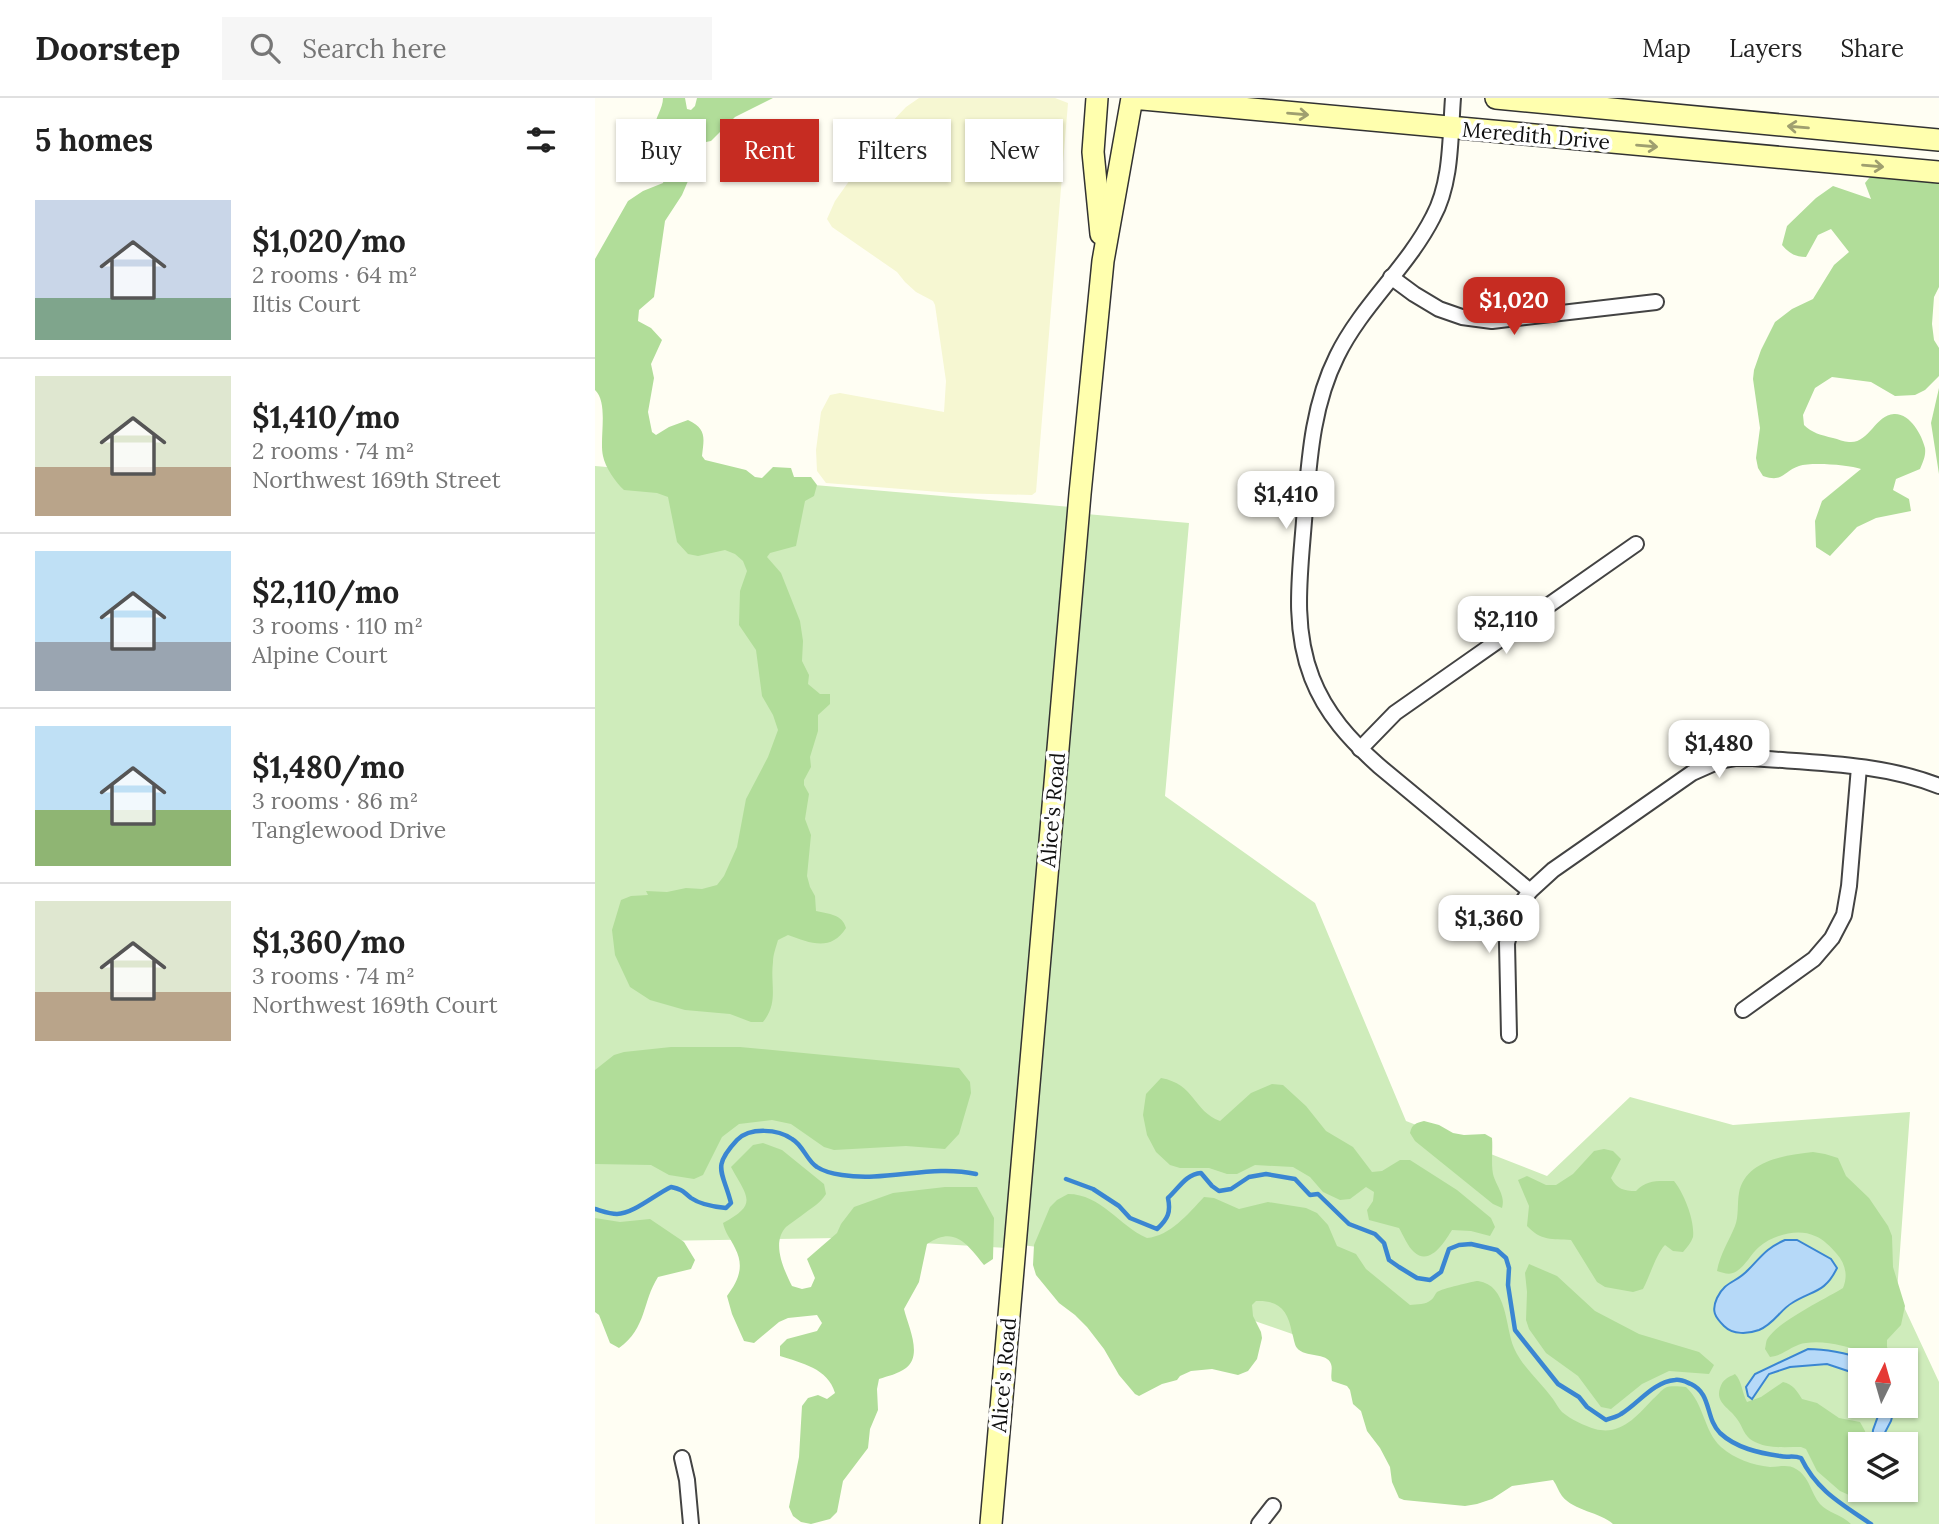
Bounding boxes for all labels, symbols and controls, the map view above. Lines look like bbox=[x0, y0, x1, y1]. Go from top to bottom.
search box bbox=[222, 17, 712, 80]
text: Doorstep bbox=[35, 27, 180, 69]
icon: search bbox=[246, 29, 284, 67]
text: Search here bbox=[302, 32, 447, 65]
text: Map bbox=[1642, 33, 1691, 64]
text: Layers bbox=[1729, 33, 1802, 64]
text: Share bbox=[1840, 33, 1904, 64]
one-way arrow bbox=[1286, 107, 1309, 120]
street label: Meredith Drive bbox=[1461, 116, 1611, 155]
chip: Buy bbox=[616, 119, 706, 182]
chip: Rent bbox=[720, 119, 819, 182]
chip: Filters bbox=[833, 119, 951, 182]
chip: New bbox=[965, 119, 1063, 182]
one-way arrow bbox=[1787, 120, 1810, 133]
text: 5 homes bbox=[35, 121, 153, 159]
icon: filters bbox=[522, 121, 560, 159]
one-way arrow bbox=[1635, 139, 1657, 152]
one-way arrow bbox=[1861, 160, 1884, 173]
text: $1,020/mo bbox=[252, 222, 406, 260]
icon: home bbox=[91, 228, 175, 312]
text: 2 rooms · 64 m² bbox=[252, 260, 417, 289]
pin: $1,020 bbox=[1457, 278, 1571, 337]
text: $1,020 bbox=[1479, 285, 1549, 314]
text: Iltis Court bbox=[252, 289, 360, 318]
text: $1,410/mo bbox=[252, 398, 400, 436]
icon: home bbox=[91, 404, 175, 488]
text: 2 rooms · 74 m² bbox=[252, 436, 414, 465]
text: Northwest 169th Street bbox=[252, 465, 501, 494]
pin: $1,410 bbox=[1229, 472, 1343, 531]
text: $1,410 bbox=[1253, 479, 1319, 508]
text: $2,110/mo bbox=[252, 573, 399, 611]
icon: home bbox=[91, 579, 175, 663]
pin: $2,110 bbox=[1449, 596, 1563, 656]
text: $2,110 bbox=[1474, 604, 1538, 633]
text: 3 rooms · 110 m² bbox=[252, 611, 423, 640]
text: Alpine Court bbox=[252, 640, 388, 669]
pin: $1,480 bbox=[1662, 720, 1776, 780]
text: $1,480 bbox=[1685, 728, 1753, 757]
text: $1,480/mo bbox=[252, 748, 405, 786]
street label: Alice's Road bbox=[1034, 751, 1071, 870]
icon: home bbox=[91, 754, 175, 838]
text: 3 rooms · 86 m² bbox=[252, 786, 418, 815]
text: Tanglewood Drive bbox=[252, 815, 446, 844]
pin: $1,360 bbox=[1432, 896, 1546, 955]
text: $1,360 bbox=[1454, 903, 1524, 932]
text: $1,360/mo bbox=[252, 923, 405, 961]
icon: home bbox=[91, 929, 175, 1013]
text: 3 rooms · 74 m² bbox=[252, 961, 415, 990]
text: Northwest 169th Court bbox=[252, 990, 498, 1019]
street label: Alice's Road bbox=[985, 1316, 1022, 1435]
north arrow bbox=[1848, 1348, 1918, 1418]
map controls bbox=[1848, 1348, 1918, 1502]
button: layers bbox=[1848, 1432, 1918, 1502]

